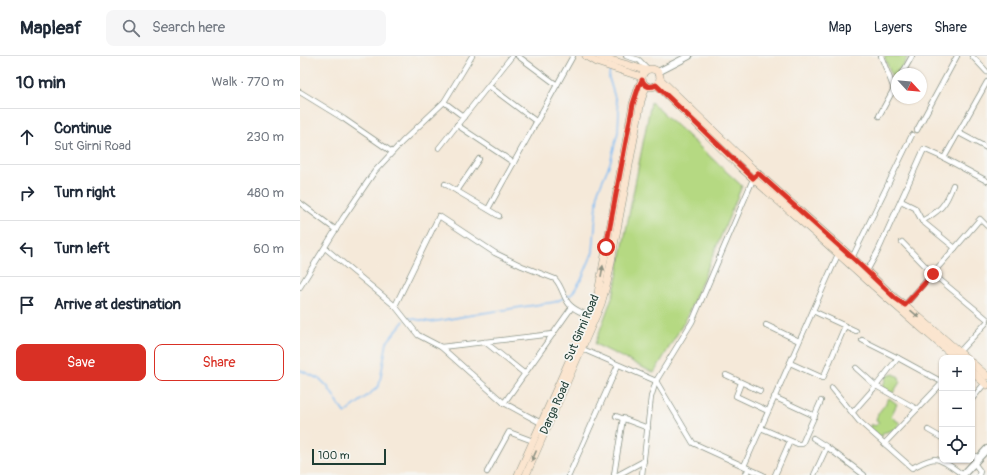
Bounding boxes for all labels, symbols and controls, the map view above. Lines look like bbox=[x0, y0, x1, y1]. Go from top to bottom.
search box bbox=[106, 10, 386, 46]
text: Mapleaf bbox=[20, 16, 82, 40]
icon: search bbox=[120, 17, 142, 39]
text: Search here bbox=[152, 18, 225, 37]
text: Map bbox=[829, 19, 852, 36]
text: Layers bbox=[874, 19, 912, 36]
text: Share bbox=[934, 19, 967, 36]
north arrow bbox=[891, 68, 927, 104]
text: 10 min bbox=[16, 72, 66, 93]
text: Walk · 770 m bbox=[211, 74, 284, 90]
text: Continue bbox=[54, 119, 112, 138]
icon: ahead bbox=[16, 126, 38, 148]
text: 230 m bbox=[247, 129, 284, 145]
text: Sut Girni Road bbox=[54, 138, 131, 154]
icon: right bbox=[16, 182, 38, 204]
text: Turn right bbox=[54, 183, 115, 202]
text: 480 m bbox=[247, 185, 284, 201]
icon: left bbox=[16, 238, 38, 260]
route start bbox=[597, 238, 615, 256]
text: Turn left bbox=[54, 239, 110, 258]
text: 60 m bbox=[253, 241, 284, 257]
one-way arrow bbox=[599, 265, 605, 278]
route end bbox=[924, 265, 942, 283]
street label: Sut Girni Road bbox=[561, 292, 603, 364]
icon: arrive bbox=[16, 294, 38, 316]
text: Arrive at destination bbox=[54, 295, 181, 314]
one-way arrow bbox=[910, 309, 920, 318]
button: Save bbox=[16, 344, 146, 381]
button: Share bbox=[154, 344, 284, 381]
map controls bbox=[939, 355, 975, 463]
button: + bbox=[939, 355, 975, 391]
street label: Darga Road bbox=[537, 379, 573, 437]
button: − bbox=[939, 391, 975, 427]
button: locate bbox=[939, 427, 975, 463]
scale bar bbox=[312, 447, 386, 466]
text: 100 m bbox=[318, 449, 349, 462]
one-way arrow bbox=[531, 450, 537, 461]

